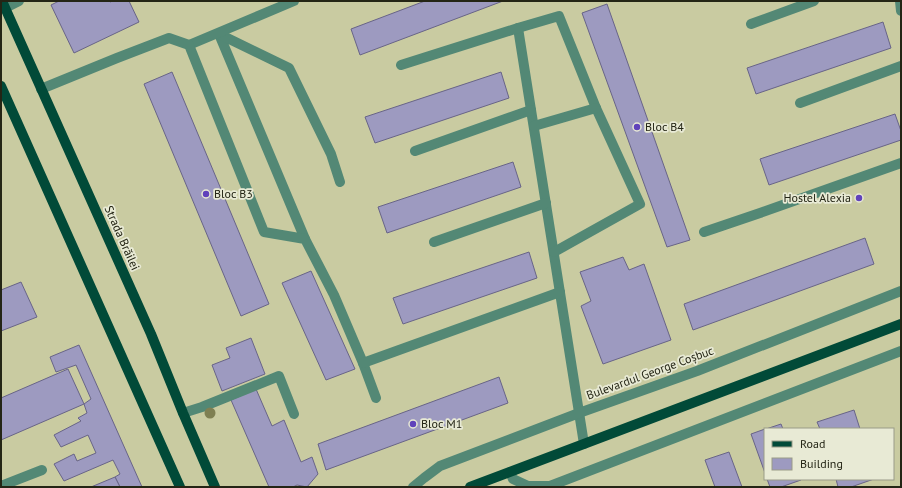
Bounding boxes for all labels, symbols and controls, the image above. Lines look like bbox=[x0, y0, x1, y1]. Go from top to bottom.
place label: Bloc B4 bbox=[645, 119, 684, 134]
marker: Bloc B4 bbox=[632, 122, 642, 132]
place label: Bloc B3 bbox=[214, 186, 253, 201]
marker: Bloc B3 bbox=[201, 189, 211, 199]
place label: Hostel Alexia bbox=[783, 190, 851, 205]
marker: Hostel Alexia bbox=[854, 193, 864, 203]
street label: Strada Brăilei bbox=[102, 203, 143, 272]
street label: Bulevardul George Coșbuc bbox=[584, 342, 716, 403]
place label: Bloc M1 bbox=[421, 416, 462, 431]
marker: Bloc M1 bbox=[408, 419, 418, 429]
legend bbox=[764, 428, 894, 480]
text: Road bbox=[800, 436, 825, 451]
text: Building bbox=[800, 456, 843, 471]

